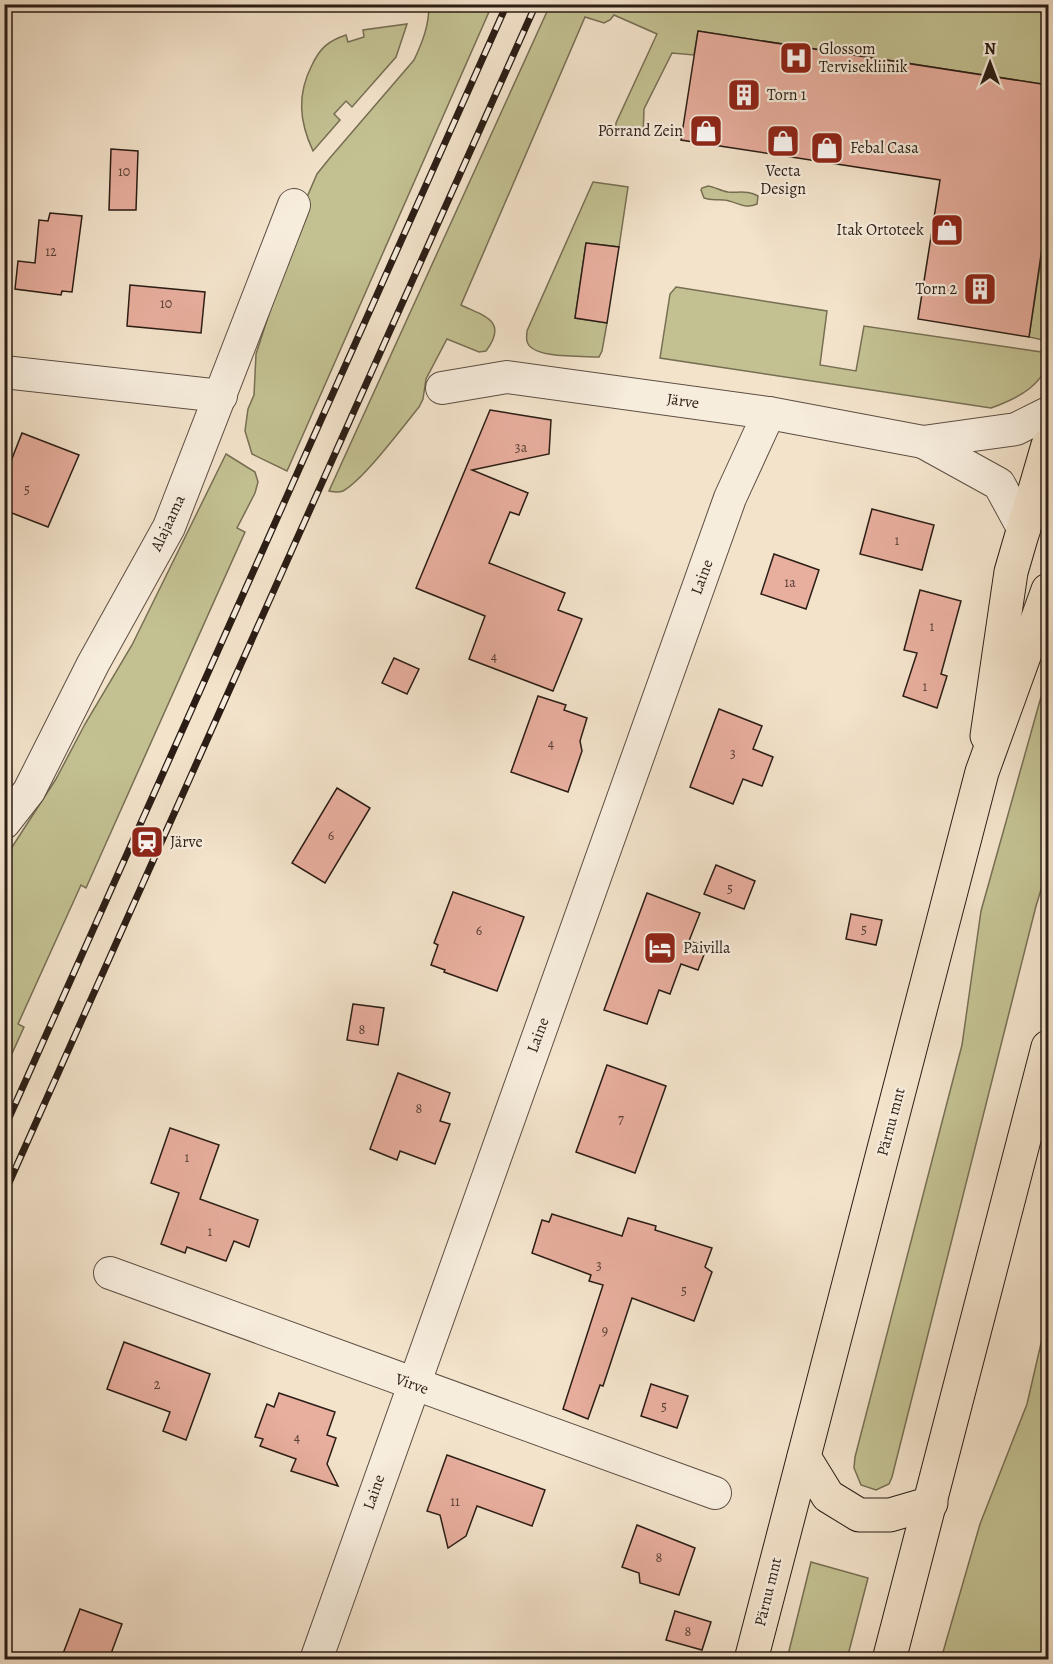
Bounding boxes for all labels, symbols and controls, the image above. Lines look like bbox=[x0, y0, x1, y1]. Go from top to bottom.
north arrow bbox=[960, 33, 1020, 93]
place label: Glossom Tervisekliinik bbox=[819, 38, 908, 78]
text: N bbox=[984, 38, 996, 60]
hospital icon: Glossom Tervisekliinik bbox=[778, 40, 814, 76]
building icon: Torn 1 bbox=[726, 77, 762, 113]
place label: Torn 1 bbox=[767, 84, 807, 106]
shop icon: Põrrand Zein bbox=[688, 113, 724, 149]
place label: Põrrand Zein bbox=[598, 120, 683, 142]
shop icon: Vecta Design bbox=[765, 123, 801, 159]
shop icon: Febal Casa bbox=[809, 130, 845, 166]
place label: Febal Casa bbox=[850, 137, 919, 159]
place label: Vecta Design bbox=[760, 160, 806, 200]
house number: 10 bbox=[118, 162, 130, 181]
shop icon: Itak Ortoteek bbox=[929, 212, 965, 248]
place label: Itak Ortoteek bbox=[836, 219, 924, 241]
house number: 12 bbox=[45, 242, 57, 261]
building icon: Torn 2 bbox=[962, 271, 998, 307]
place label: Torn 2 bbox=[916, 278, 957, 300]
house number: 10 bbox=[160, 294, 172, 313]
street label: Järve bbox=[665, 388, 701, 414]
house number: 3a bbox=[515, 438, 528, 457]
house number: 5 bbox=[24, 480, 30, 499]
street label: Alajaama bbox=[145, 491, 191, 556]
house number: 1 bbox=[895, 531, 900, 550]
street label: Laine bbox=[686, 556, 718, 598]
house number: 1a bbox=[784, 573, 796, 592]
house number: 1 bbox=[930, 617, 935, 636]
house number: 4 bbox=[491, 647, 497, 666]
house number: 1 bbox=[923, 677, 928, 696]
house number: 4 bbox=[548, 734, 554, 753]
house number: 3 bbox=[730, 744, 736, 763]
station icon: Järve bbox=[129, 824, 165, 860]
house number: 6 bbox=[328, 826, 334, 845]
place label: Järve bbox=[170, 831, 203, 853]
house number: 5 bbox=[727, 879, 733, 898]
house number: 5 bbox=[861, 920, 867, 939]
house number: 6 bbox=[476, 921, 482, 940]
hotel icon: Paivilla bbox=[642, 930, 678, 966]
place label: Paivilla bbox=[683, 937, 731, 959]
street label: Laine bbox=[522, 1014, 554, 1056]
house number: 8 bbox=[359, 1020, 366, 1039]
street label: Pärnu mnt bbox=[871, 1085, 911, 1159]
house number: 8 bbox=[416, 1099, 423, 1118]
house number: 7 bbox=[618, 1110, 624, 1129]
house number: 1 bbox=[185, 1148, 190, 1167]
house number: 1 bbox=[208, 1222, 213, 1241]
house number: 3 bbox=[596, 1256, 602, 1275]
house number: 5 bbox=[681, 1281, 687, 1300]
house number: 9 bbox=[602, 1321, 608, 1340]
street label: Virve bbox=[391, 1367, 432, 1400]
house number: 2 bbox=[154, 1375, 161, 1394]
house number: 5 bbox=[661, 1397, 667, 1416]
house number: 4 bbox=[294, 1428, 300, 1447]
street label: Laine bbox=[358, 1471, 390, 1513]
house number: 11 bbox=[450, 1492, 460, 1511]
house number: 8 bbox=[656, 1548, 663, 1567]
street label: Pärnu mnt bbox=[749, 1555, 787, 1629]
house number: 8 bbox=[685, 1622, 692, 1641]

